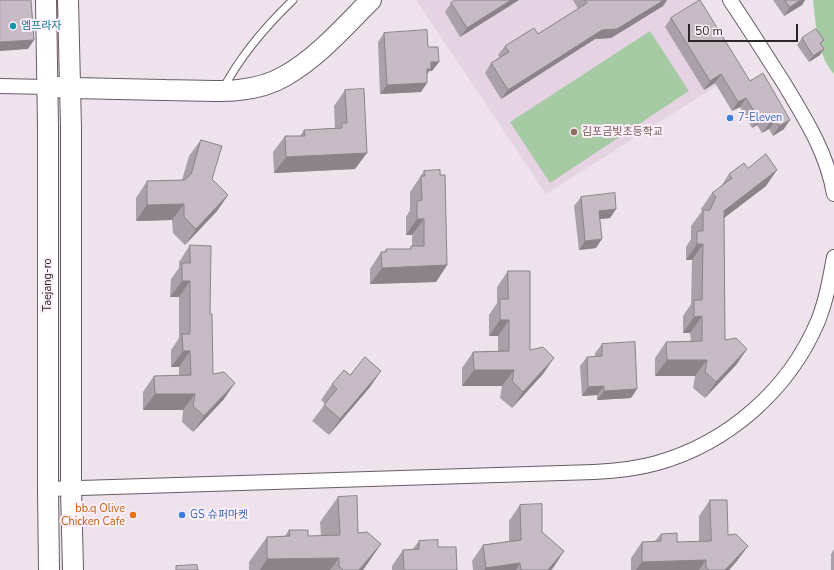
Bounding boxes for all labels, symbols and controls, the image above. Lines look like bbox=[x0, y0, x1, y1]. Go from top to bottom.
scale bar bbox=[690, 16, 800, 42]
place label: 엠프라자 bbox=[21, 19, 61, 33]
marker: 엠프라자 bbox=[8, 21, 18, 31]
text: 50 m bbox=[695, 23, 723, 39]
place label: 7-Eleven bbox=[738, 111, 782, 125]
marker: 7-Eleven bbox=[725, 113, 735, 123]
place label: 김포금빛초등학교 bbox=[582, 125, 663, 139]
marker: 김포금빛초등학교 bbox=[569, 127, 579, 137]
street label: Taejang-ro bbox=[41, 258, 55, 312]
place label: bb.q Olive Chicken Cafe bbox=[61, 502, 125, 528]
place label: GS 슈퍼마켓 bbox=[190, 508, 248, 522]
marker: bb.q Olive Chicken Cafe bbox=[128, 510, 138, 520]
marker: GS 슈퍼마켓 bbox=[177, 510, 187, 520]

